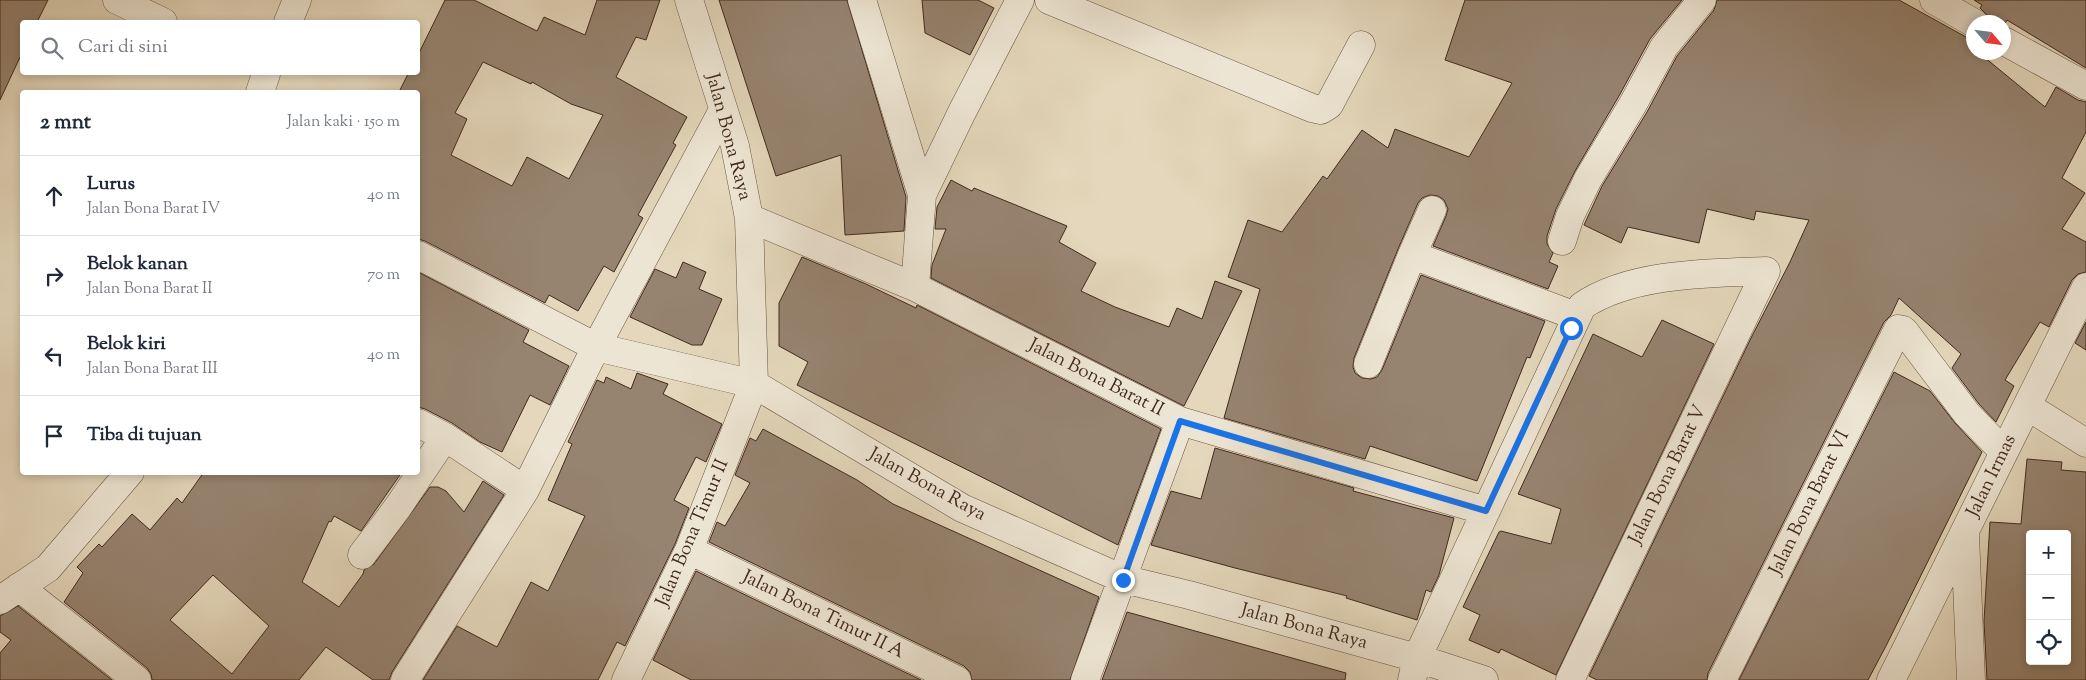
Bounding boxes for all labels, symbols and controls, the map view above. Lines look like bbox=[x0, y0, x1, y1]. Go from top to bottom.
north arrow bbox=[1966, 15, 2011, 60]
search box bbox=[20, 20, 420, 75]
icon: search bbox=[38, 34, 66, 62]
text: Cari di sini bbox=[78, 34, 168, 61]
street label: Jalan Bona Raya bbox=[698, 70, 758, 204]
text: 2 mnt bbox=[40, 108, 91, 138]
text: Jalan kaki · 150 m bbox=[287, 111, 400, 134]
text: Lurus bbox=[87, 171, 135, 198]
icon: ahead bbox=[40, 182, 68, 210]
text: 40 m bbox=[367, 184, 400, 207]
text: Jalan Bona Barat IV bbox=[87, 198, 220, 221]
text: Belok kanan bbox=[87, 251, 188, 278]
icon: right bbox=[40, 262, 68, 290]
text: 70 m bbox=[367, 264, 400, 287]
text: Jalan Bona Barat II bbox=[87, 278, 213, 301]
route start bbox=[1560, 317, 1583, 340]
text: Belok kiri bbox=[87, 331, 166, 358]
street label: Jalan Bona Barat II bbox=[1023, 332, 1169, 424]
icon: left bbox=[40, 342, 68, 370]
text: 40 m bbox=[367, 344, 400, 367]
text: Jalan Bona Barat III bbox=[87, 358, 218, 381]
street label: Jalan Bona Barat V bbox=[1622, 401, 1713, 550]
icon: arrive bbox=[40, 422, 68, 450]
text: Tiba di tujuan bbox=[87, 422, 202, 449]
street label: Jalan Bona Barat VI bbox=[1763, 426, 1857, 581]
street label: Jalan Irmas bbox=[1960, 430, 2024, 523]
street label: Jalan Bona Raya bbox=[863, 441, 991, 529]
street label: Jalan Bona Timur II bbox=[649, 455, 736, 612]
map controls bbox=[2026, 530, 2071, 665]
button: + bbox=[2026, 530, 2071, 575]
street label: Jalan Bona Timur II A bbox=[736, 564, 909, 666]
route end bbox=[1112, 569, 1135, 592]
button: − bbox=[2026, 575, 2071, 620]
street label: Jalan Bona Raya bbox=[1237, 597, 1371, 657]
button: locate bbox=[2026, 620, 2071, 665]

